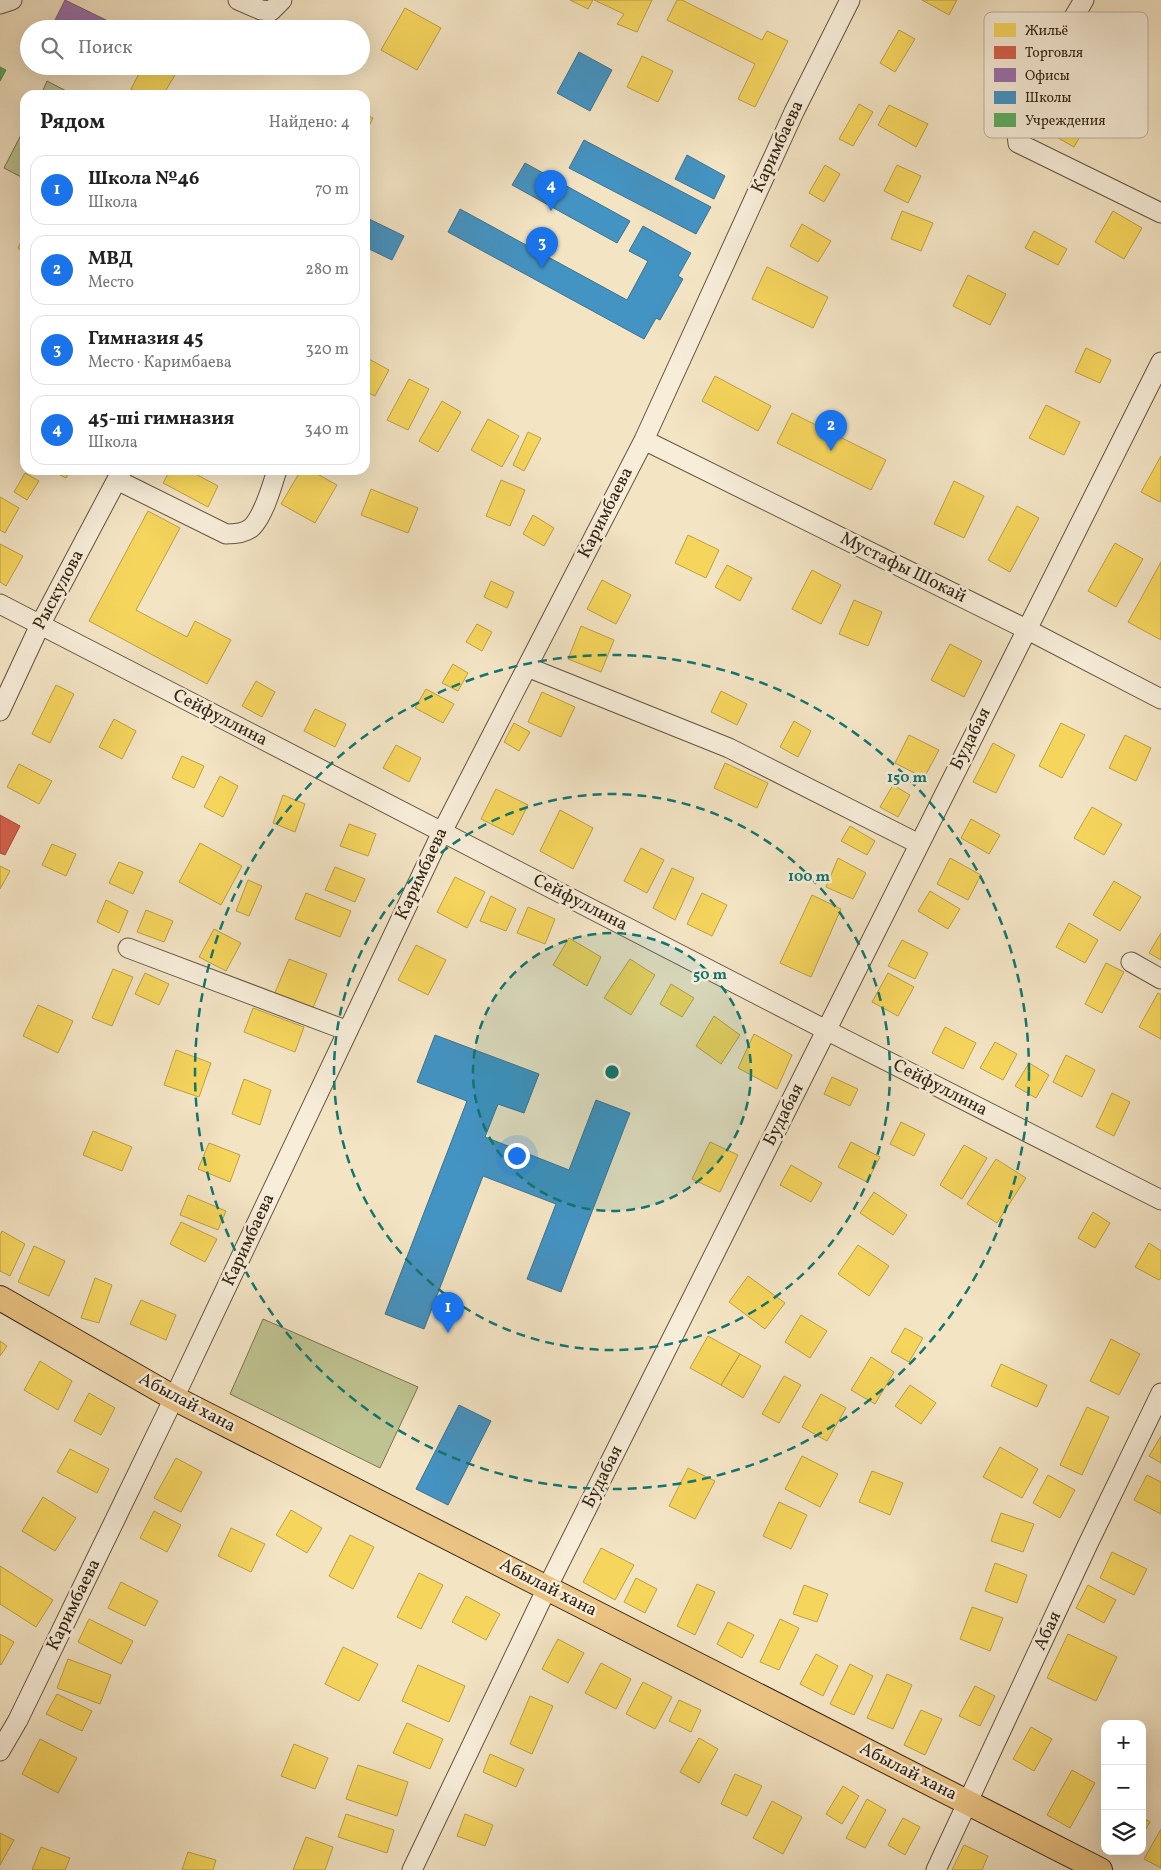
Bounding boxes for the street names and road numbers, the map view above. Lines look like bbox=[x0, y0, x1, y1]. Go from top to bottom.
street label: Каримбаева bbox=[746, 97, 810, 197]
street label: Каримбаева bbox=[572, 463, 640, 563]
street label: Мустафы Шокай bbox=[836, 527, 970, 609]
street label: Рыскулова bbox=[27, 546, 91, 634]
street label: Сейфуллина bbox=[168, 683, 272, 753]
street label: Будабая bbox=[945, 703, 997, 775]
street label: Каримбаева bbox=[390, 824, 454, 924]
street label: Сейфуллина bbox=[528, 868, 632, 938]
street label: Сейфуллина bbox=[888, 1053, 992, 1123]
street label: Будабая bbox=[758, 1079, 810, 1151]
street label: Каримбаева bbox=[217, 1190, 281, 1290]
street label: Абылай хана bbox=[134, 1367, 240, 1439]
street label: Будабая bbox=[577, 1441, 629, 1513]
street label: Абылай хана bbox=[495, 1553, 601, 1623]
street label: Каримбаева bbox=[41, 1555, 107, 1655]
street label: Абая bbox=[1028, 1607, 1068, 1655]
street label: Абылай хана bbox=[855, 1737, 961, 1807]

